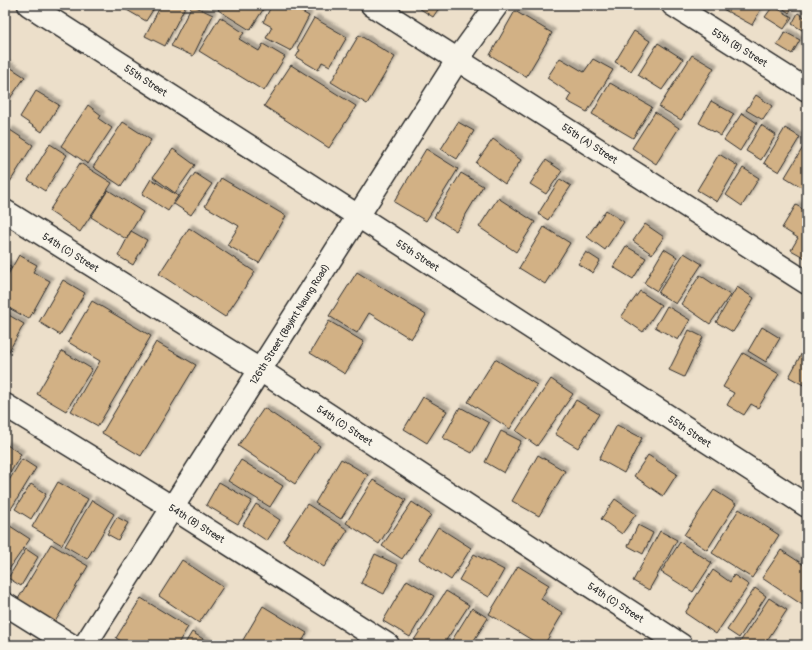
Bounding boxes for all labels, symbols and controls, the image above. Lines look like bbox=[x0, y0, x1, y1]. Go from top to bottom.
street label: 55th (B) Street bbox=[709, 26, 770, 70]
street label: 55th Street bbox=[122, 63, 170, 100]
street label: 55th (A) Street bbox=[559, 121, 620, 167]
street label: 54th (C) Street bbox=[40, 231, 102, 275]
street label: 55th Street bbox=[394, 238, 442, 275]
street label: 126th Street (Bayint Naung Road) bbox=[248, 262, 332, 387]
street label: 54th (C) Street bbox=[314, 403, 375, 449]
street label: 55th Street bbox=[666, 414, 714, 451]
street label: 54th (B) Street bbox=[166, 502, 228, 546]
street label: 54th (C) Street bbox=[585, 580, 646, 626]

